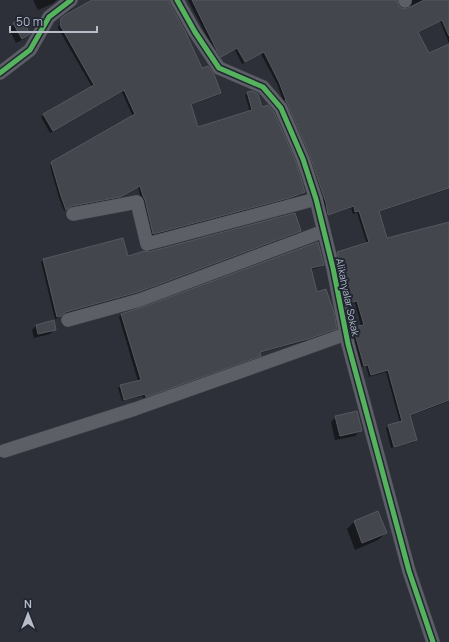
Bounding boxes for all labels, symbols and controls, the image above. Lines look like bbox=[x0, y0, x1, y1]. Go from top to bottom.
scale bar bbox=[10, 8, 97, 34]
text: 50 m bbox=[16, 13, 43, 30]
street label: Alikahyalar Sokak bbox=[333, 257, 363, 338]
north arrow bbox=[8, 594, 48, 634]
text: N bbox=[24, 596, 32, 611]

